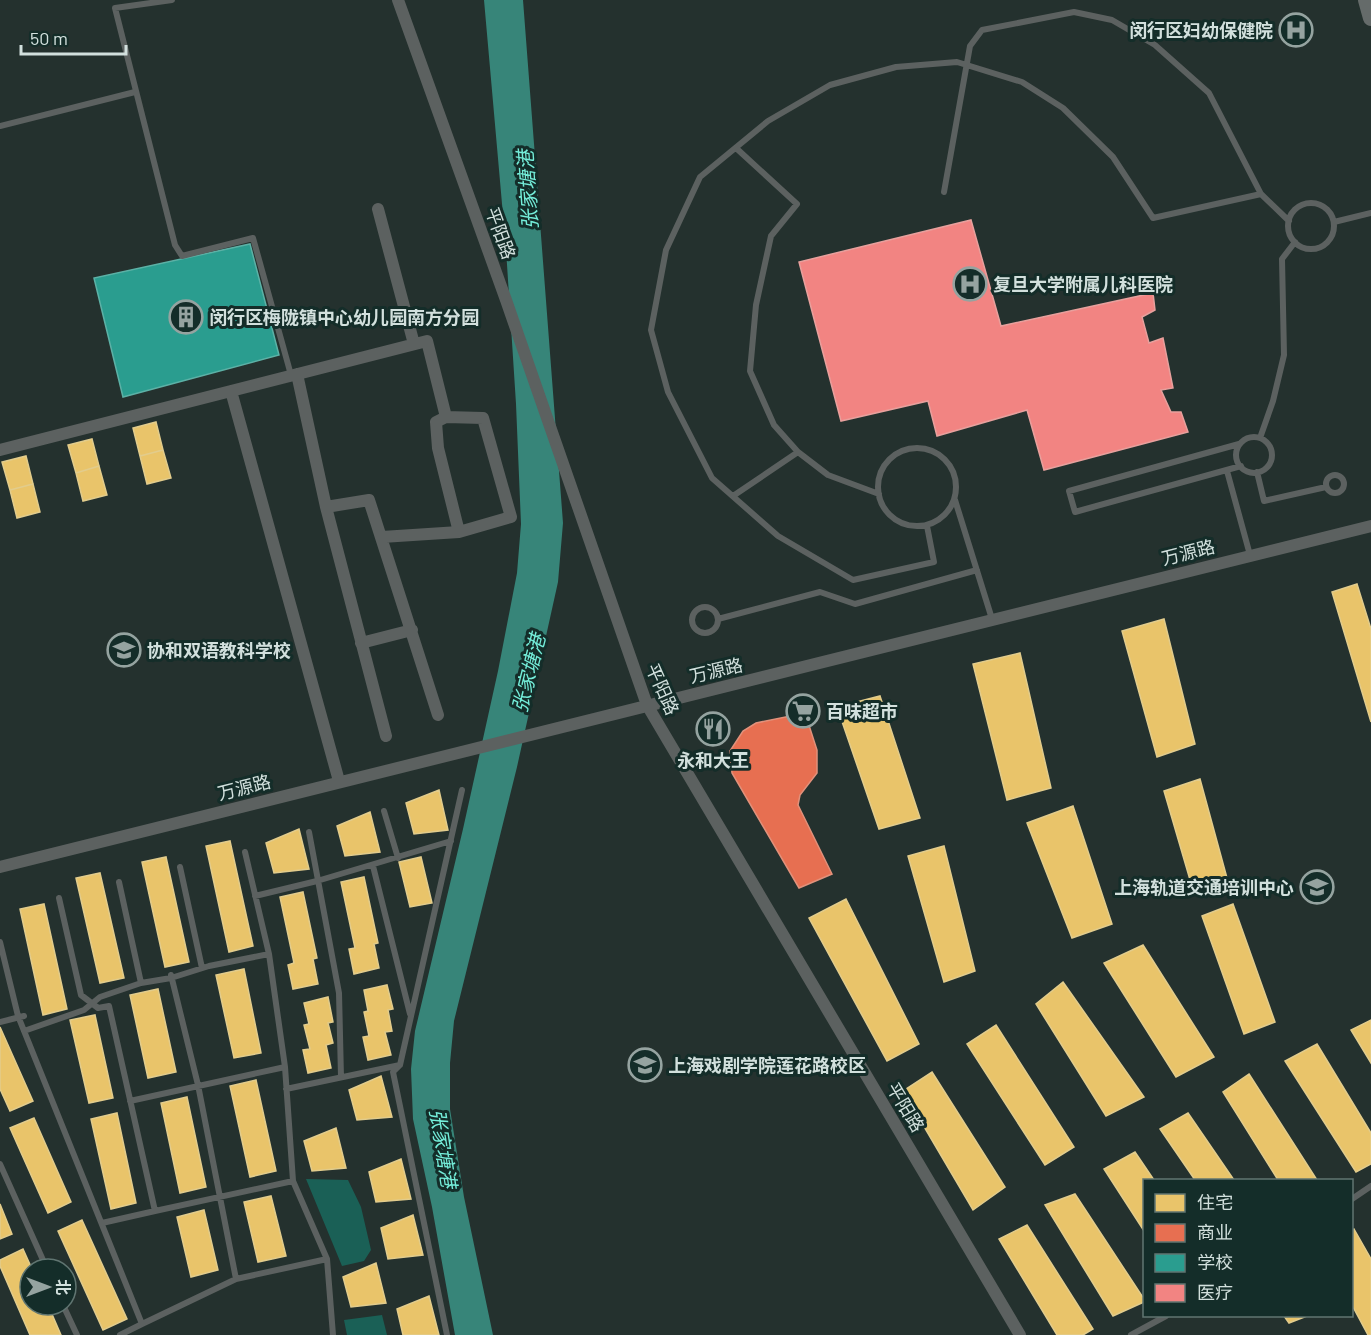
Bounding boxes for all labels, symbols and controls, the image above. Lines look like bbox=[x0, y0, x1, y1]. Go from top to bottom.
hospital icon: 闵行区妇幼保健院 bbox=[1278, 12, 1314, 48]
scale bar bbox=[21, 18, 126, 56]
place label: 闵行区妇幼保健院 bbox=[1129, 19, 1273, 41]
text: 50 m bbox=[30, 27, 68, 49]
water label: 张家塘港 bbox=[512, 146, 542, 231]
street label: 平阳路 bbox=[481, 204, 521, 262]
hospital icon: 复旦大学附属儿科医院 bbox=[952, 266, 988, 302]
place label: 复旦大学附属儿科医院 bbox=[993, 273, 1173, 295]
building icon: 闵行区梅陇镇中心幼儿园南方分园 bbox=[168, 299, 204, 335]
place label: 闵行区梅陇镇中心幼儿园南方分园 bbox=[209, 306, 479, 328]
street label: 万源路 bbox=[1159, 535, 1217, 569]
water label: 张家塘港 bbox=[507, 628, 550, 715]
school or university icon: 协和双语教科学校 bbox=[106, 632, 142, 668]
place label: 协和双语教科学校 bbox=[147, 639, 291, 661]
street label: 万源路 bbox=[687, 653, 745, 687]
street label: 平阳路 bbox=[642, 660, 684, 718]
supermarket icon: 百味超市 bbox=[785, 693, 821, 729]
place label: 百味超市 bbox=[826, 700, 898, 722]
restaurant icon: 永和大王 bbox=[695, 711, 731, 747]
place label: 永和大王 bbox=[677, 749, 749, 771]
street label: 万源路 bbox=[215, 770, 273, 804]
school or university icon: 上海轨道交通培训中心 bbox=[1299, 869, 1335, 905]
place label: 上海轨道交通培训中心 bbox=[1114, 876, 1294, 898]
school or university icon: 上海戏剧学院莲花路校区 bbox=[627, 1047, 663, 1083]
place label: 上海戏剧学院莲花路校区 bbox=[668, 1054, 866, 1076]
street label: 平阳路 bbox=[883, 1078, 929, 1136]
water label: 张家塘港 bbox=[426, 1107, 463, 1192]
legend bbox=[1143, 1179, 1353, 1317]
text: 住宅 bbox=[1197, 1191, 1233, 1213]
text: 商业 bbox=[1197, 1221, 1233, 1243]
text: 学校 bbox=[1197, 1251, 1233, 1273]
north arrow bbox=[18, 1257, 78, 1317]
text: 北 bbox=[54, 1279, 73, 1295]
text: 医疗 bbox=[1197, 1281, 1233, 1303]

